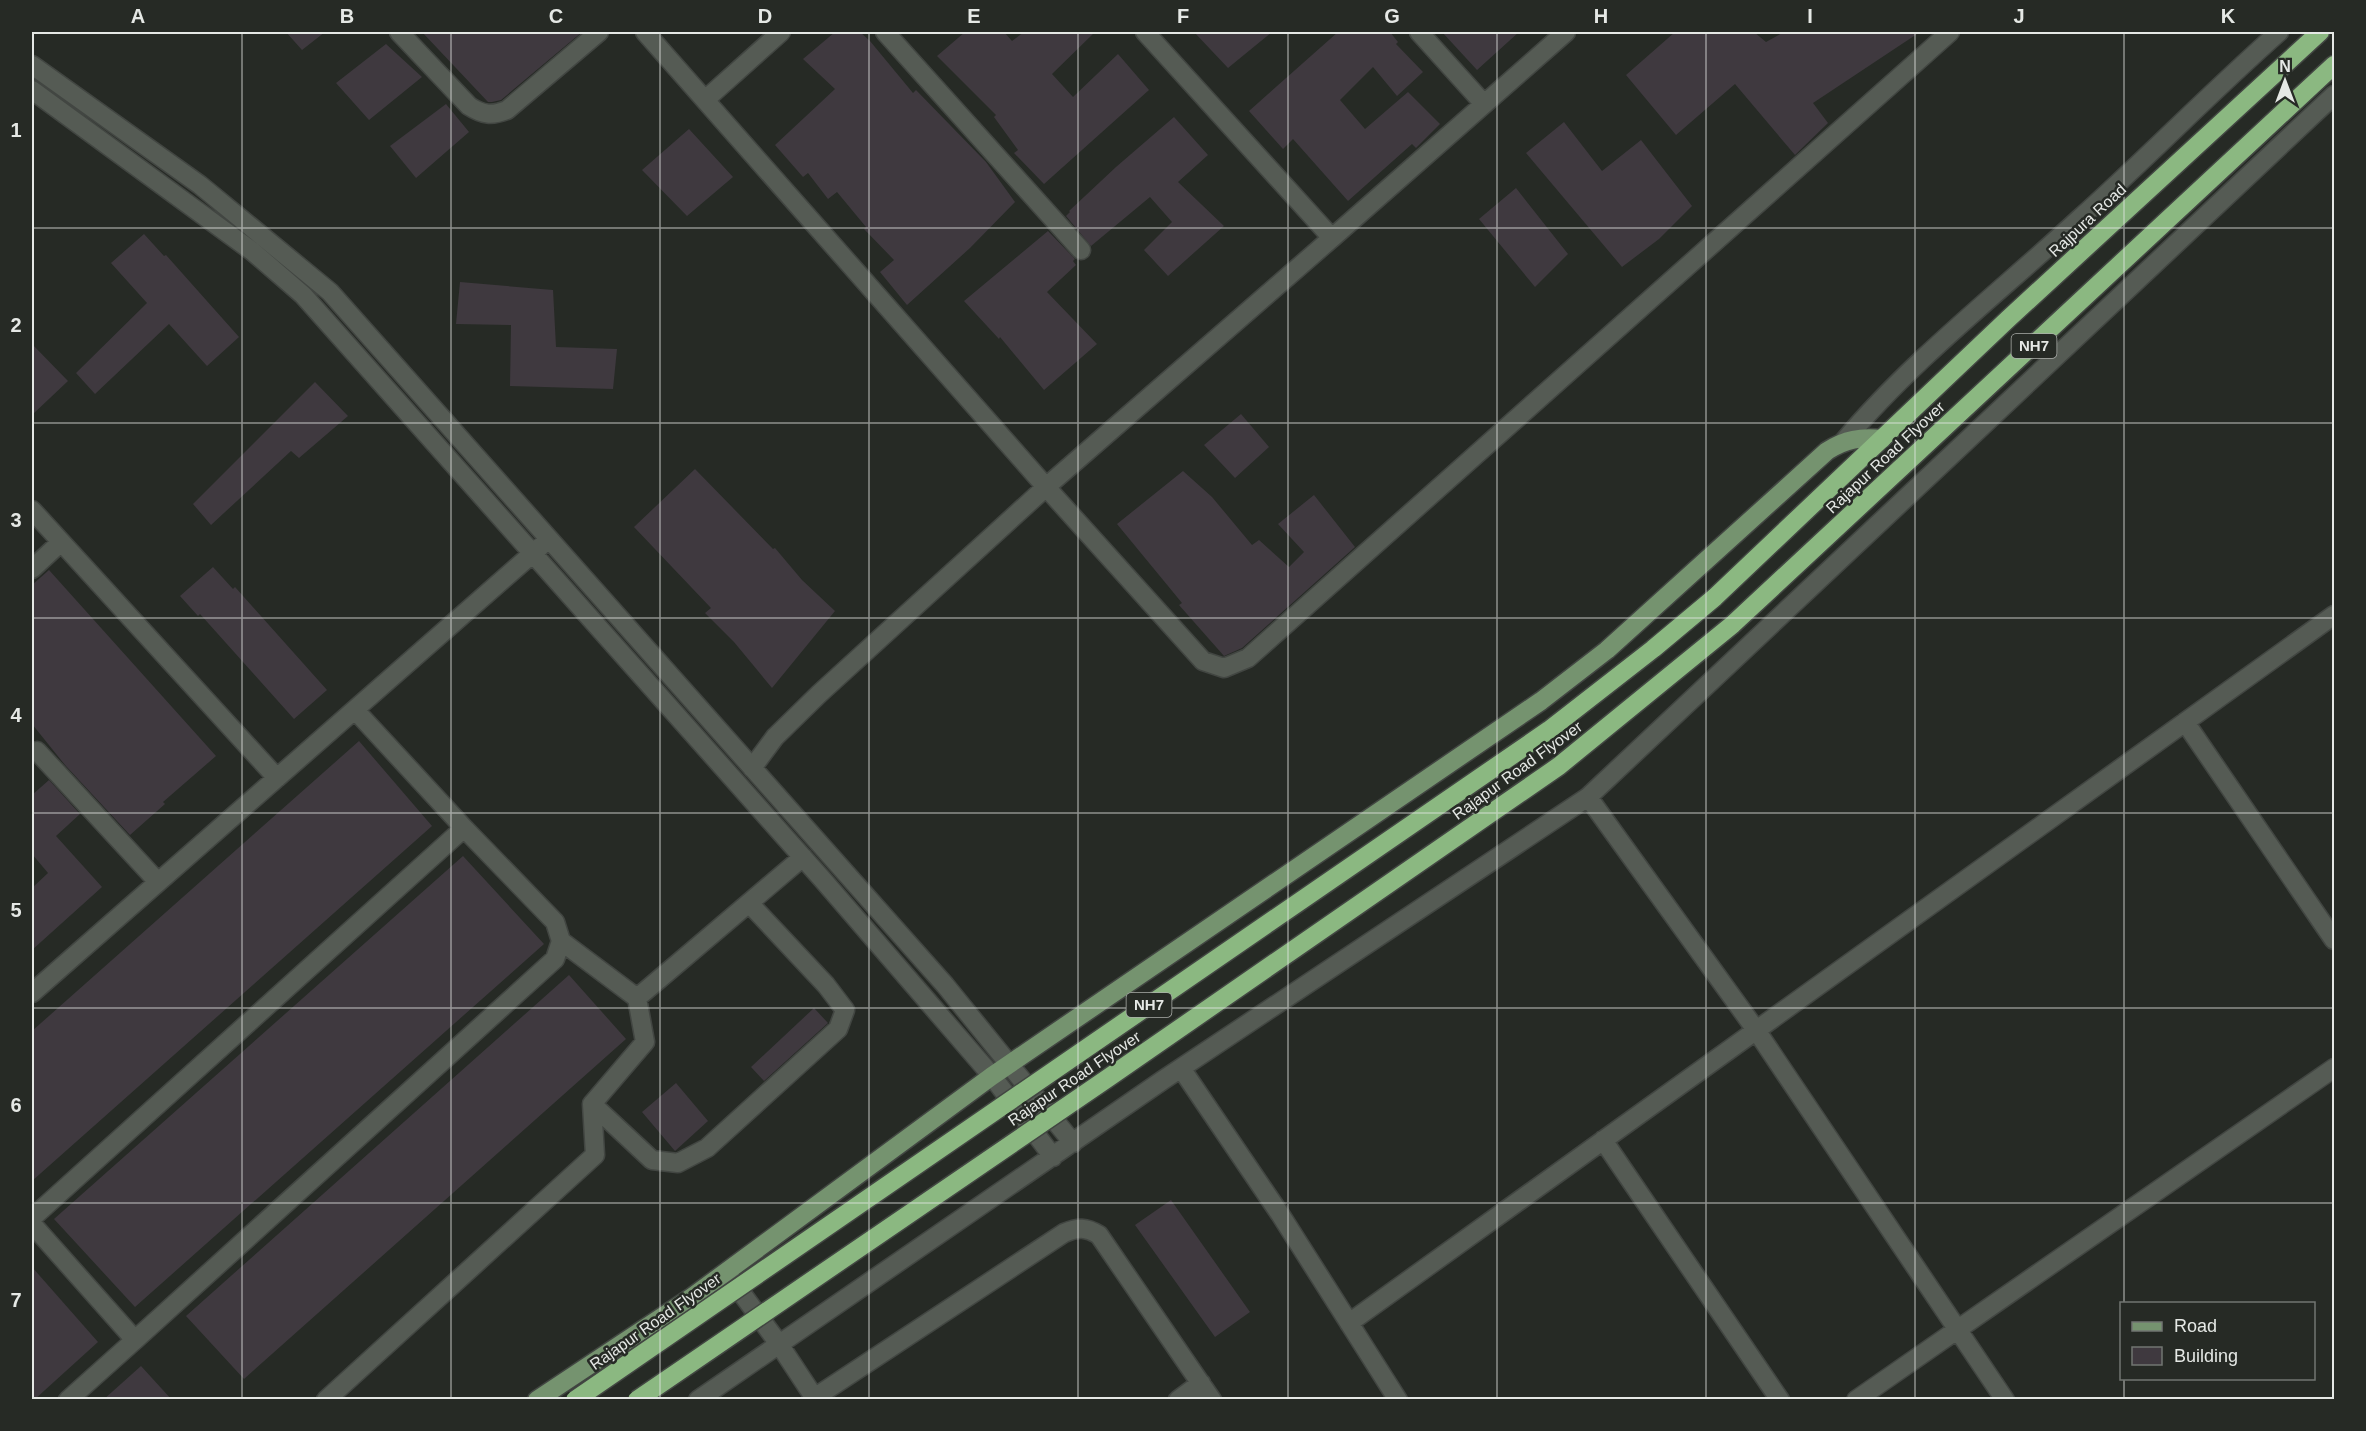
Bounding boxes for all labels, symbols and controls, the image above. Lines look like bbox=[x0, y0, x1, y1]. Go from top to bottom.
text: A bbox=[131, 5, 145, 27]
text: B bbox=[340, 5, 354, 27]
text: C bbox=[549, 5, 563, 27]
text: D bbox=[758, 5, 772, 27]
text: E bbox=[967, 5, 981, 27]
text: F bbox=[1177, 5, 1189, 27]
text: G bbox=[1384, 5, 1400, 27]
text: H bbox=[1594, 5, 1608, 27]
text: I bbox=[1807, 5, 1813, 27]
text: J bbox=[2013, 5, 2025, 27]
text: K bbox=[2221, 5, 2236, 27]
north arrow bbox=[2255, 51, 2315, 111]
text: N bbox=[2279, 58, 2291, 75]
text: 1 bbox=[10, 119, 22, 141]
street label: Rajpura Road bbox=[2045, 180, 2129, 260]
text: 2 bbox=[10, 314, 22, 336]
road number: NH7 bbox=[2012, 334, 2056, 358]
street label: Rajapur Road Flyover bbox=[1823, 398, 1949, 517]
text: 3 bbox=[10, 509, 22, 531]
text: 4 bbox=[10, 704, 22, 726]
street label: Rajapur Road Flyover bbox=[1449, 717, 1586, 823]
text: 5 bbox=[10, 899, 22, 921]
road number: NH7 bbox=[1126, 993, 1172, 1017]
street label: Rajapur Road Flyover bbox=[1005, 1027, 1144, 1129]
text: 6 bbox=[10, 1094, 22, 1116]
street label: Rajapur Road Flyover bbox=[587, 1269, 724, 1373]
text: 7 bbox=[10, 1289, 22, 1311]
legend bbox=[2120, 1302, 2315, 1380]
text: Road bbox=[2174, 1316, 2217, 1336]
text: Building bbox=[2174, 1346, 2238, 1366]

